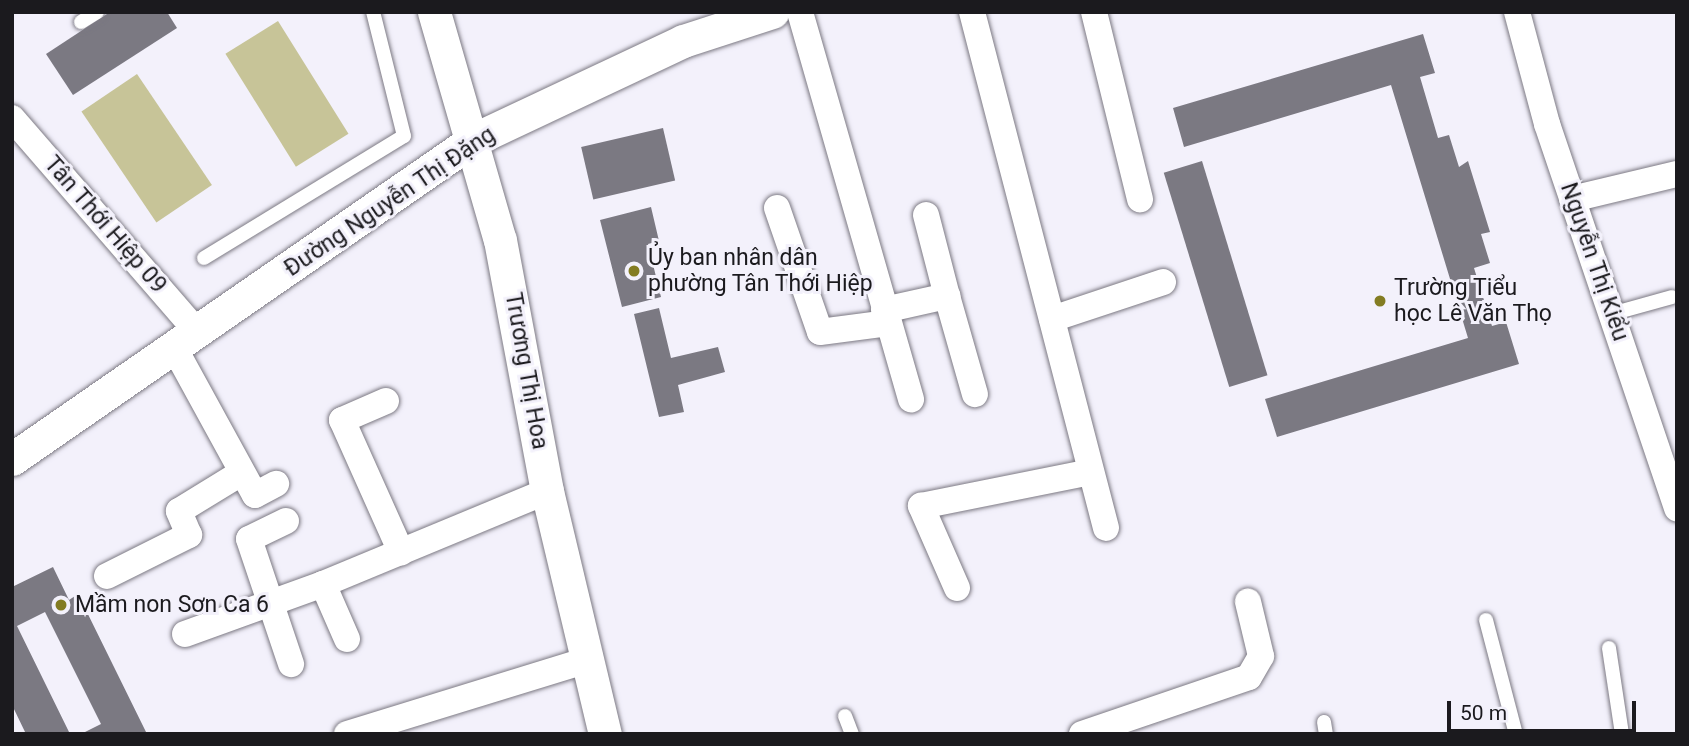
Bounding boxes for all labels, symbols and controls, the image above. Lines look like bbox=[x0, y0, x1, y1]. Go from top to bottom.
street label: Đường Nguyễn Thị Đặng bbox=[279, 121, 501, 283]
street label: Tân Thới Hiệp 09 bbox=[38, 151, 172, 299]
street label: Nguyễn Thị Kiểu bbox=[1554, 179, 1634, 345]
place label: Ủy ban nhân dân phường Tân Thới Hiệp bbox=[648, 244, 874, 298]
marker: Ủy ban nhân dân phường Tân Thới Hiệp bbox=[626, 263, 642, 279]
place label: Trường Tiểu học Lê Văn Thọ bbox=[1394, 274, 1552, 328]
street label: Trương Thị Hoa bbox=[499, 290, 553, 452]
marker: Trường Tiểu học Lê Văn Thọ bbox=[1372, 293, 1388, 309]
place label: Mầm non Sơn Ca 6 bbox=[75, 591, 269, 619]
marker: Mầm non Sơn Ca 6 bbox=[53, 597, 69, 613]
scale bar bbox=[1451, 686, 1640, 730]
text: 50 m bbox=[1460, 701, 1507, 725]

